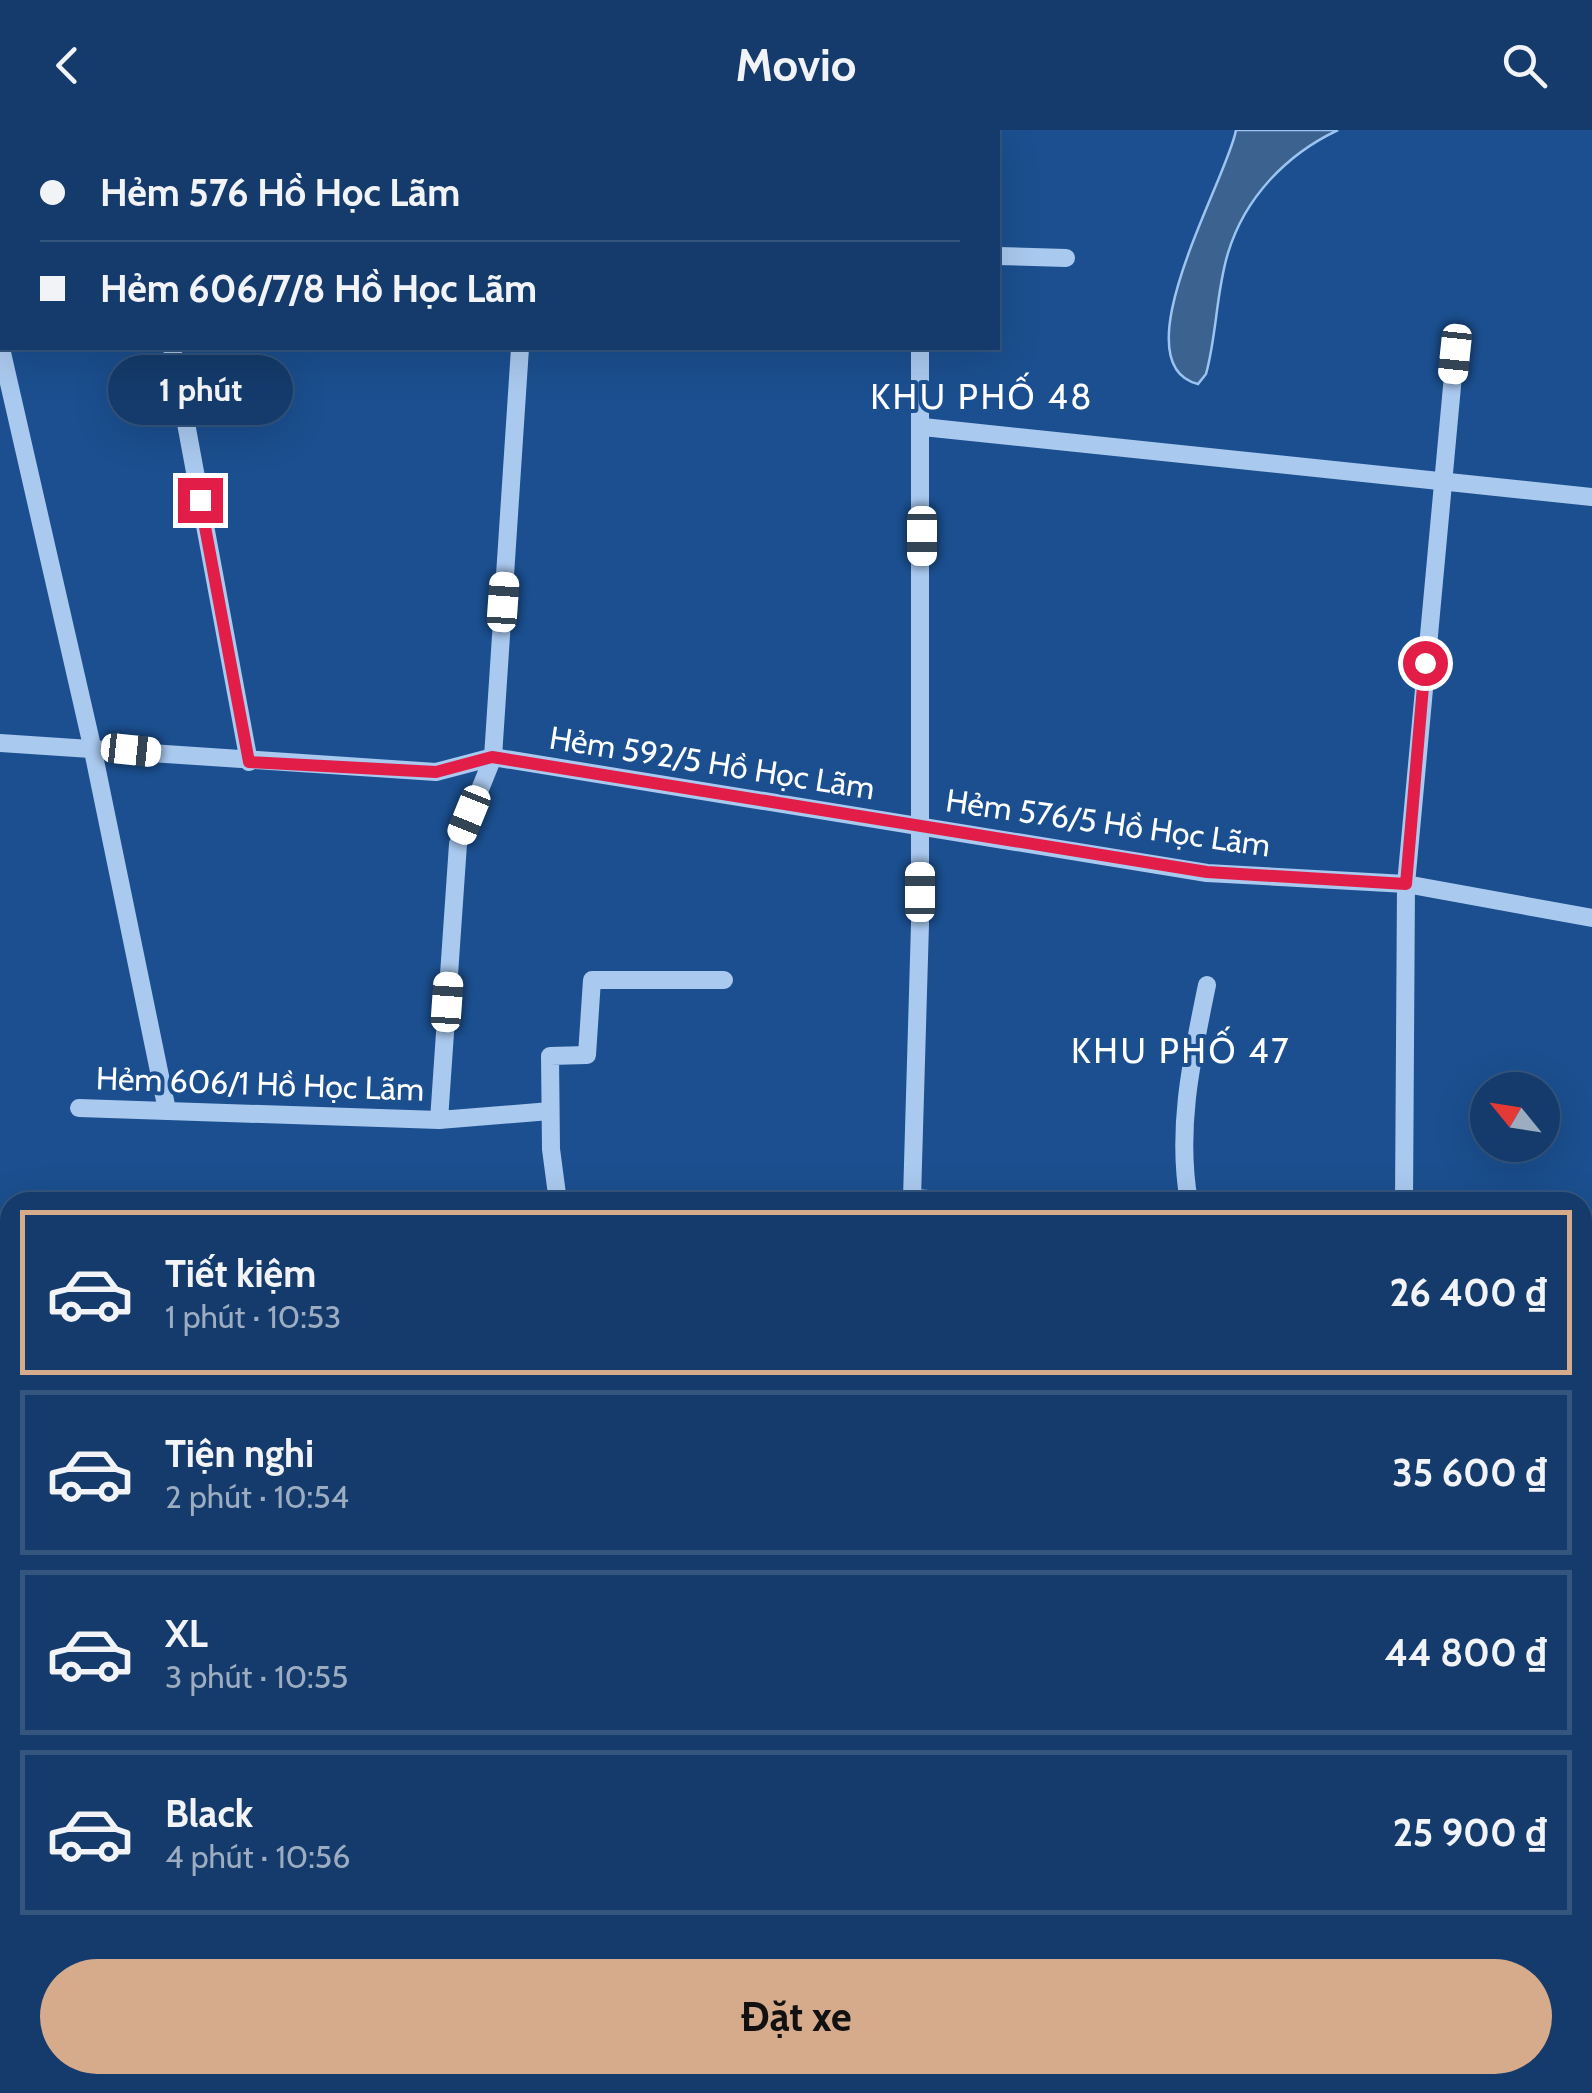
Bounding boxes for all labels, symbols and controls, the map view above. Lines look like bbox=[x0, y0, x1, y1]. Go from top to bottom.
icon: back bbox=[40, 38, 95, 93]
text: Movio bbox=[736, 38, 856, 92]
icon: search bbox=[1497, 38, 1552, 93]
text: Hẻm 576 Hồ Học Lãm bbox=[100, 169, 460, 216]
text: Hẻm 606/7/8 Hồ Học Lãm bbox=[100, 265, 537, 312]
car bbox=[1437, 323, 1473, 385]
callout: 1 phút bbox=[108, 355, 292, 425]
text: 1 phút bbox=[159, 370, 242, 409]
district label: KHU PHỐ 48 bbox=[870, 372, 1094, 418]
route end bbox=[178, 478, 223, 523]
car bbox=[907, 506, 937, 566]
car bbox=[486, 571, 520, 633]
route start bbox=[1403, 641, 1448, 686]
street label: Hẻm 592/5 Hồ Học Lãm bbox=[547, 718, 877, 807]
car bbox=[100, 732, 162, 768]
street label: Hẻm 576/5 Hồ Học Lãm bbox=[943, 780, 1273, 865]
car bbox=[444, 782, 494, 848]
car bbox=[905, 862, 935, 922]
car bbox=[430, 971, 464, 1033]
district label: KHU PHỐ 47 bbox=[1071, 1026, 1291, 1072]
street label: Hẻm 606/1 Hồ Học Lãm bbox=[95, 1058, 425, 1109]
north arrow bbox=[1470, 1072, 1560, 1162]
map controls bbox=[1470, 1072, 1560, 1162]
icon: car bbox=[45, 1248, 135, 1338]
text: Tiết kiệm bbox=[165, 1250, 316, 1297]
text: 26 400 ₫ bbox=[1389, 1269, 1547, 1316]
text: 1 phút · 10:53 bbox=[165, 1297, 341, 1336]
icon: car bbox=[45, 1428, 135, 1518]
text: Tiện nghi bbox=[165, 1430, 314, 1477]
text: 35 600 ₫ bbox=[1392, 1449, 1547, 1496]
text: 2 phút · 10:54 bbox=[165, 1477, 349, 1516]
icon: car bbox=[45, 1608, 135, 1698]
text: XL bbox=[165, 1610, 208, 1657]
text: 44 800 ₫ bbox=[1384, 1629, 1547, 1676]
text: 3 phút · 10:55 bbox=[165, 1657, 348, 1696]
icon: car bbox=[45, 1788, 135, 1878]
text: Black bbox=[165, 1790, 253, 1837]
text: 25 900 ₫ bbox=[1393, 1809, 1547, 1856]
text: 4 phút · 10:56 bbox=[165, 1837, 350, 1876]
button: Đặt xe bbox=[40, 1959, 1552, 2074]

